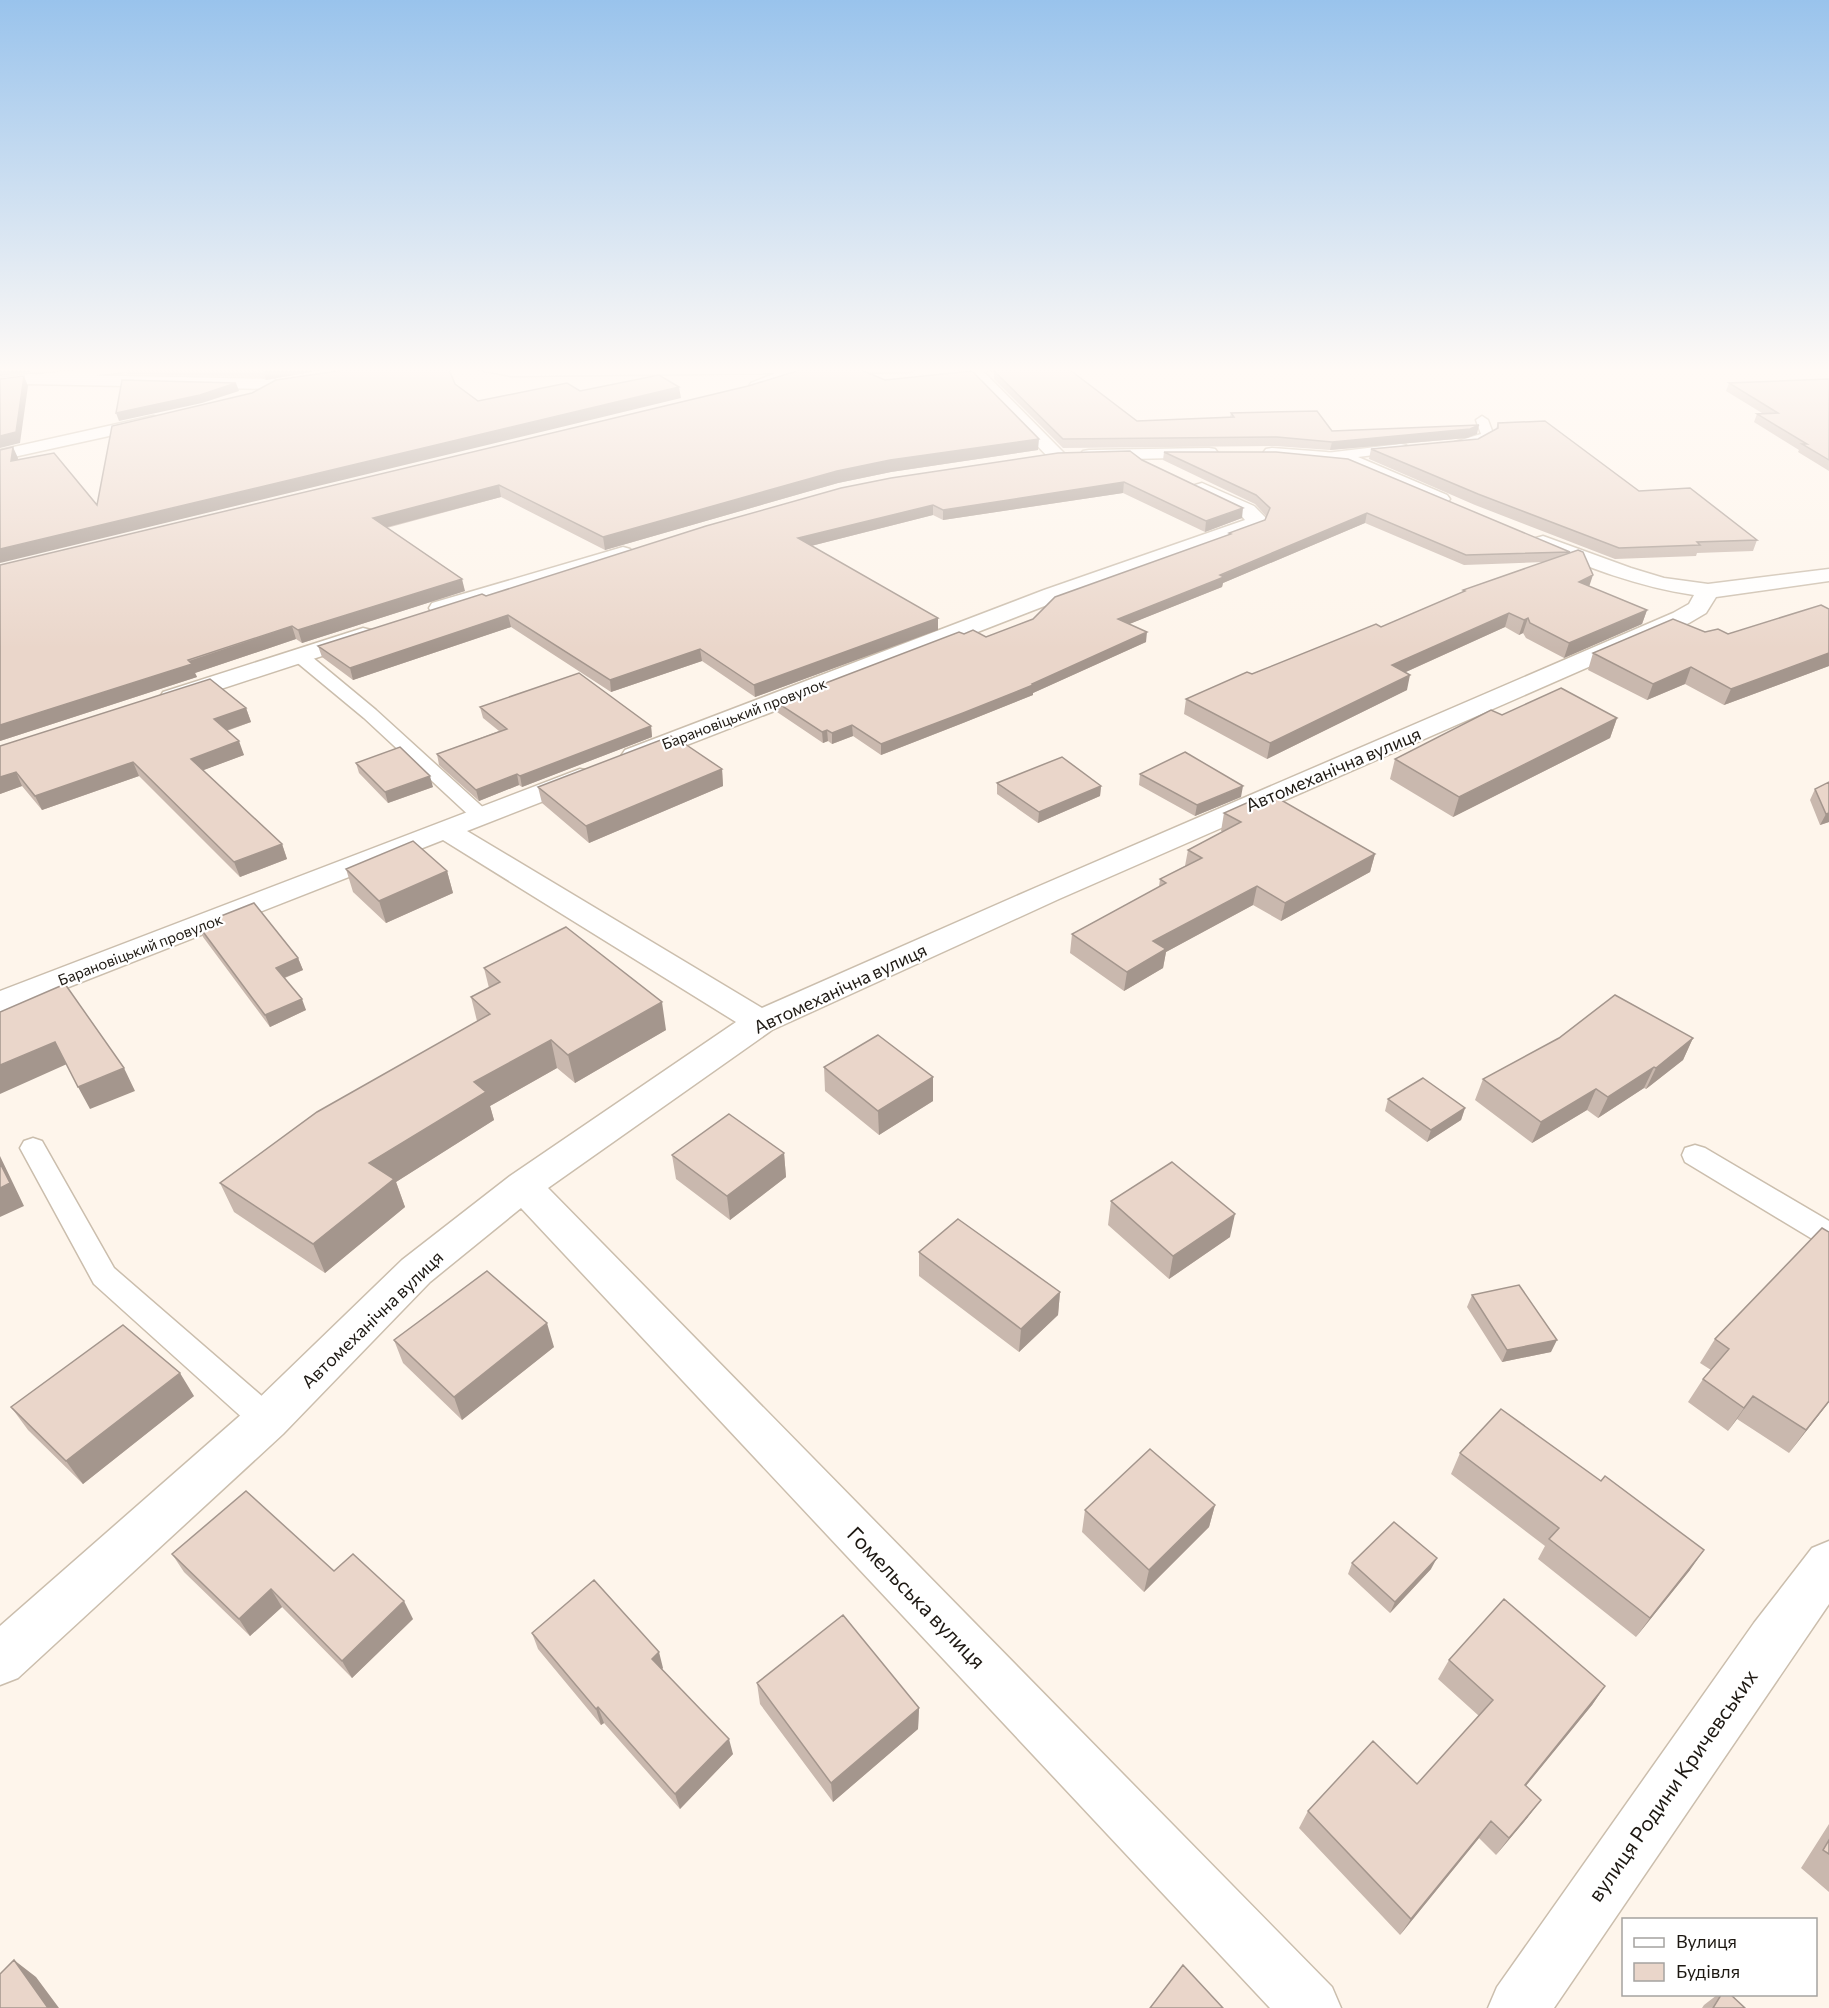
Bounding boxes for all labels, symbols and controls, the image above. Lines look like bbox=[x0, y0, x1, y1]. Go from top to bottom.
street label: Барановіцький провулок bbox=[659, 673, 829, 753]
street label: Автомеханічна вулиця bbox=[1242, 722, 1424, 816]
street label: Барановіцький провулок bbox=[55, 909, 225, 989]
street label: Автомеханічна вулиця bbox=[750, 938, 930, 1038]
street label: Автомеханічна вулиця bbox=[297, 1246, 447, 1392]
street label: Гомельська вулиця bbox=[843, 1521, 991, 1673]
street label: вулиця Родини Кричевських bbox=[1582, 1664, 1762, 1906]
legend bbox=[1622, 1918, 1817, 1996]
text: Вулиця bbox=[1676, 1930, 1737, 1952]
text: Будівля bbox=[1676, 1960, 1740, 1982]

